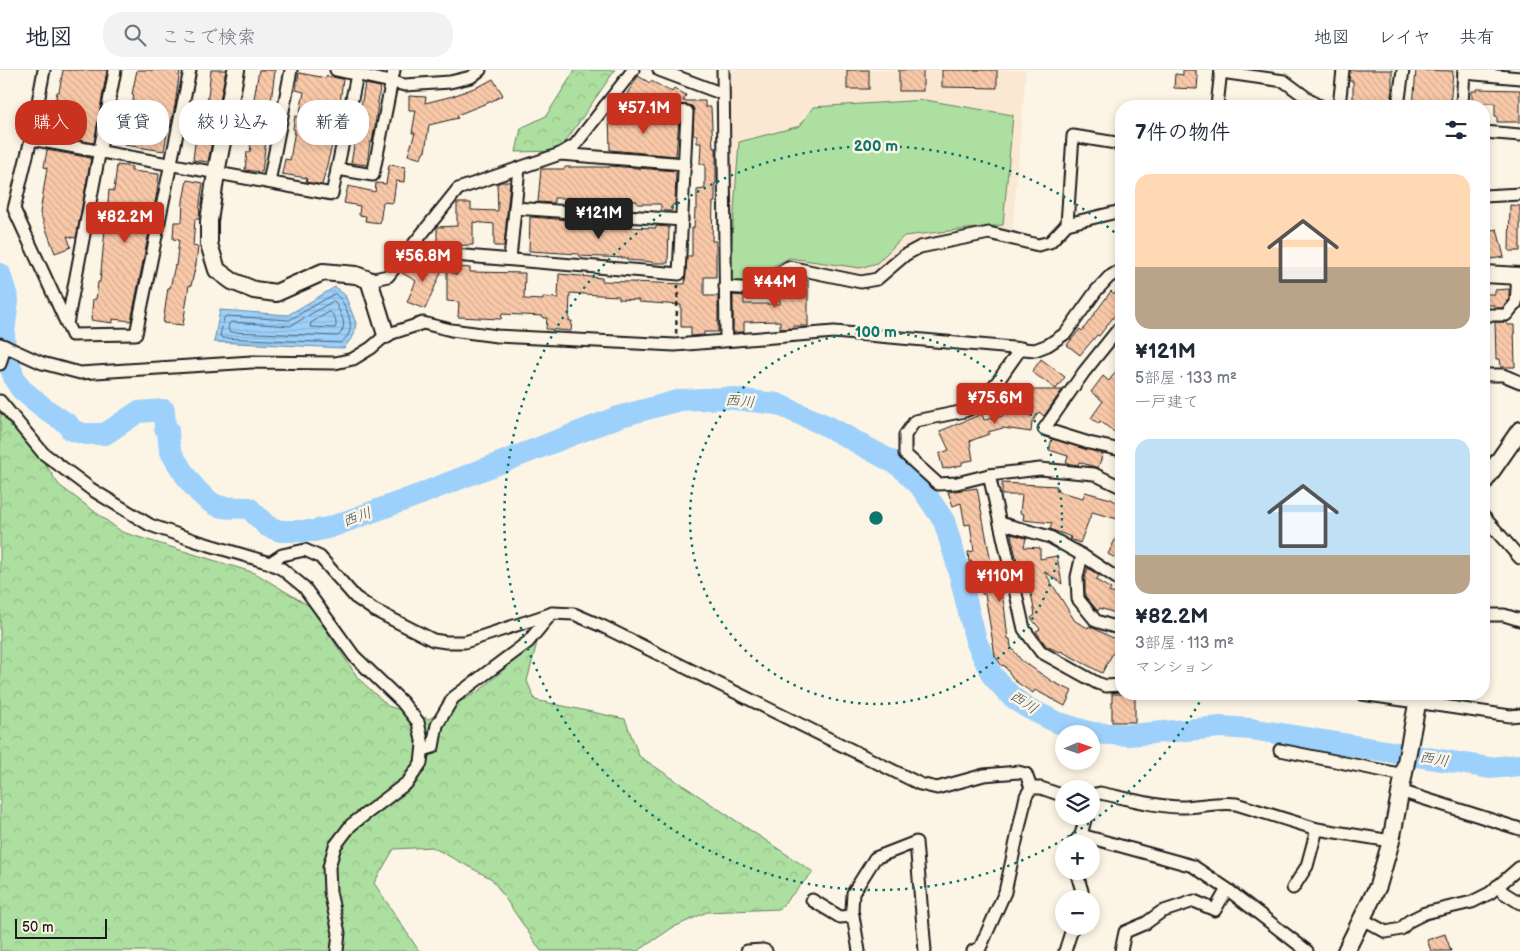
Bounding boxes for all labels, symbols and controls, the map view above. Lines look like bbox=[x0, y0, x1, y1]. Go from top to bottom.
search box bbox=[103, 12, 453, 57]
icon: search bbox=[121, 21, 149, 49]
text: 地図 bbox=[25, 23, 73, 52]
text: ここで検索 bbox=[161, 26, 256, 49]
text: 地図 bbox=[1314, 27, 1350, 48]
text: レイヤ bbox=[1378, 27, 1431, 48]
text: 共有 bbox=[1459, 27, 1495, 48]
pin: ¥57.1M bbox=[603, 92, 685, 135]
text: ¥57.1M bbox=[618, 99, 670, 118]
chip: 購入 bbox=[15, 100, 87, 145]
chip: 賃貸 bbox=[97, 100, 169, 145]
chip: 絞り込み bbox=[179, 100, 287, 145]
chip: 新着 bbox=[297, 100, 369, 145]
icon: filters bbox=[1442, 116, 1470, 144]
text: 7件の物件 bbox=[1135, 120, 1231, 145]
text: 200 m bbox=[854, 137, 898, 156]
pin: ¥121M bbox=[564, 198, 634, 240]
pin: ¥82.2M bbox=[84, 202, 166, 244]
text: ¥121M bbox=[576, 204, 622, 223]
icon: home bbox=[1258, 206, 1348, 296]
text: ¥82.2M bbox=[97, 208, 153, 227]
pin: ¥56.8M bbox=[382, 240, 464, 283]
text: ¥56.8M bbox=[395, 247, 451, 266]
pin: ¥44M bbox=[745, 266, 805, 309]
text: ¥44M bbox=[754, 273, 796, 292]
text: 100 m bbox=[855, 323, 897, 342]
text: ¥121M bbox=[1135, 339, 1196, 364]
text: 5部屋 · 133 m² bbox=[1135, 369, 1237, 388]
pin: ¥75.6M bbox=[954, 382, 1036, 425]
text: ¥75.6M bbox=[968, 389, 1022, 408]
water label: 西川 bbox=[724, 391, 756, 412]
text: 一戸建て bbox=[1135, 393, 1199, 412]
icon: home bbox=[1258, 471, 1348, 561]
water label: 西川 bbox=[340, 503, 375, 532]
centre of rings bbox=[867, 509, 885, 527]
pin: ¥110M bbox=[965, 560, 1035, 603]
text: ¥110M bbox=[976, 567, 1024, 586]
text: ¥82.2M bbox=[1135, 604, 1208, 629]
text: 3部屋 · 113 m² bbox=[1135, 634, 1234, 653]
text: マンション bbox=[1135, 658, 1214, 677]
water label: 西川 bbox=[1006, 686, 1041, 719]
north arrow bbox=[1055, 725, 1100, 770]
map controls bbox=[1055, 725, 1100, 935]
water label: 西川 bbox=[1418, 748, 1450, 771]
button: layers bbox=[1055, 780, 1100, 825]
button: + bbox=[1055, 835, 1100, 880]
button: − bbox=[1055, 890, 1100, 935]
scale bar bbox=[15, 916, 108, 939]
text: 50 m bbox=[22, 919, 54, 936]

